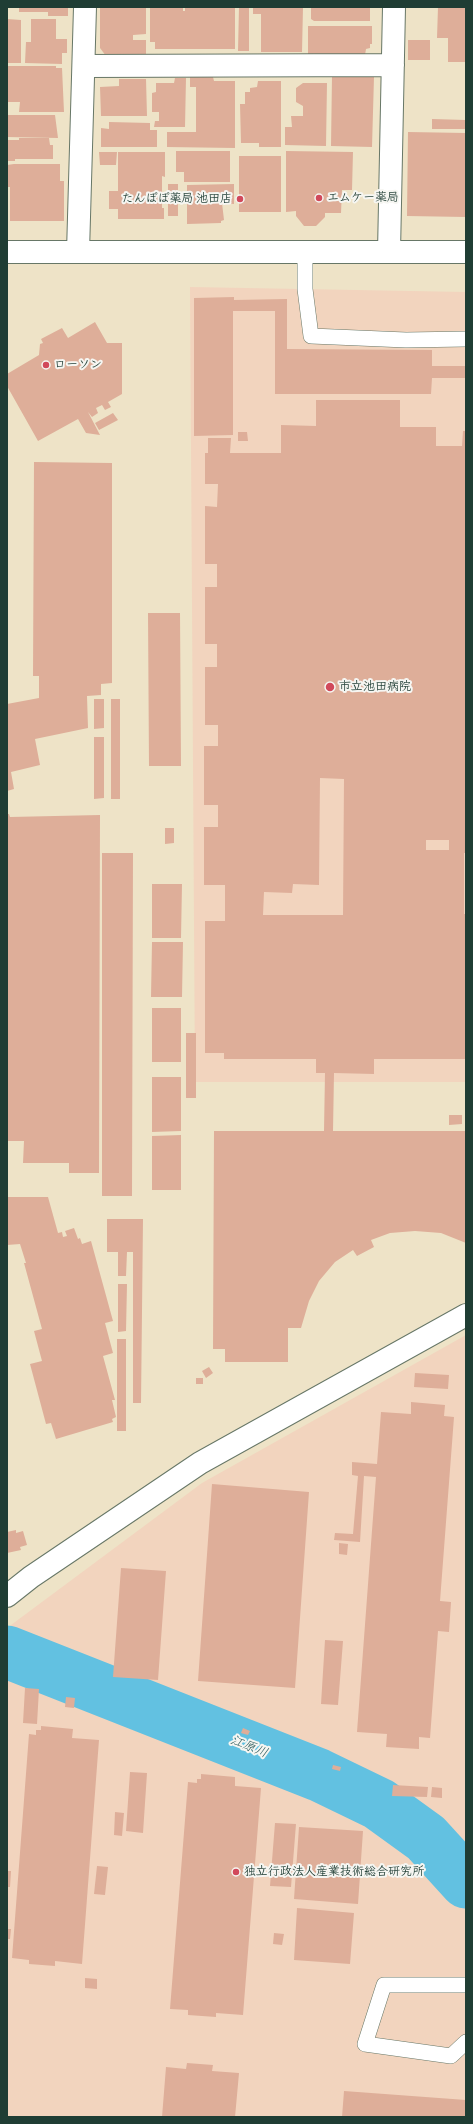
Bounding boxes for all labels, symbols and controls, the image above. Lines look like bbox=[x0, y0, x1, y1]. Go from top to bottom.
place label: エムケー薬局 bbox=[327, 191, 399, 205]
place label: たんぽぽ薬局 池田店 bbox=[121, 192, 232, 206]
marker: エムケー薬局 bbox=[314, 193, 324, 203]
marker: たんぽぽ薬局 池田店 bbox=[235, 194, 245, 204]
place label: ローソン bbox=[54, 358, 102, 372]
marker: ローソン bbox=[41, 360, 51, 370]
place label: 市立池田病院 bbox=[339, 680, 411, 694]
marker: 市立池田病院 bbox=[324, 681, 336, 693]
water label: 江原川 bbox=[228, 1732, 270, 1762]
place label: 独立行政法人産業技術総合研究所 bbox=[244, 1865, 424, 1879]
marker: 独立行政法人産業技術総合研究所 bbox=[231, 1867, 241, 1877]

